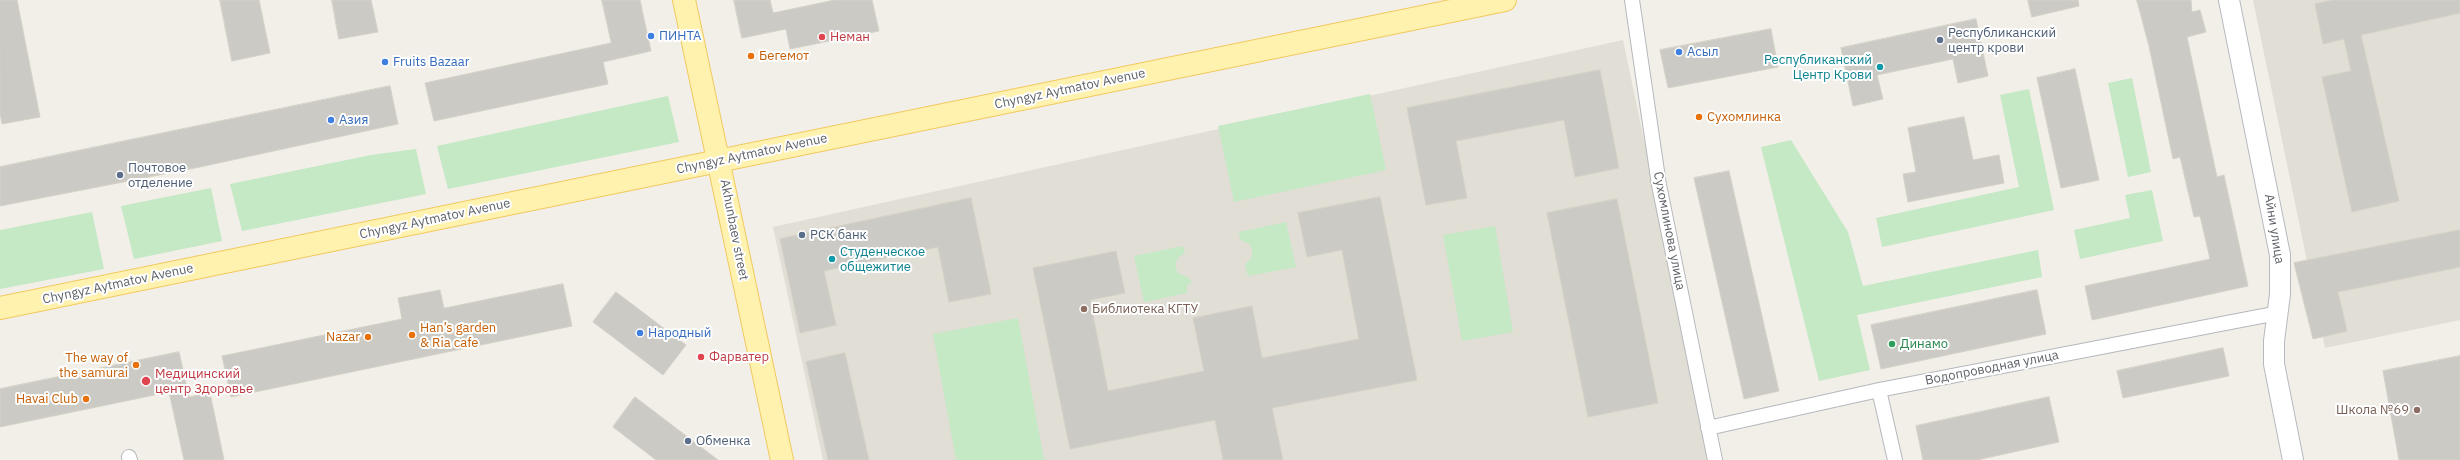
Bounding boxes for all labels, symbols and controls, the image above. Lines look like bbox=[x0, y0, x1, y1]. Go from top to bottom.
place label: Республиканский центр крови bbox=[1948, 25, 2056, 56]
place label: ПИНТА bbox=[659, 28, 701, 44]
place label: Неман bbox=[830, 29, 870, 45]
marker: ПИНТА bbox=[646, 31, 656, 41]
marker: Неман bbox=[817, 32, 827, 42]
marker: Республиканский центр крови bbox=[1935, 35, 1945, 45]
place label: Асыл bbox=[1687, 44, 1719, 60]
marker: Асыл bbox=[1674, 47, 1684, 57]
place label: Бегемот bbox=[759, 48, 809, 64]
marker: Бегемот bbox=[746, 51, 756, 61]
place label: Республиканский Центр Крови bbox=[1764, 52, 1872, 83]
place label: Fruits Bazaar bbox=[393, 54, 469, 70]
marker: Fruits Bazaar bbox=[380, 57, 390, 67]
marker: Республиканский Центр Крови bbox=[1875, 62, 1885, 72]
street label: Chyngyz Aytmatov Avenue bbox=[993, 65, 1147, 113]
place label: Сухомлинка bbox=[1707, 109, 1781, 125]
place label: Азия bbox=[339, 112, 368, 128]
marker: Сухомлинка bbox=[1694, 112, 1704, 122]
marker: Азия bbox=[326, 115, 336, 125]
street label: Chyngyz Aytmatov Avenue bbox=[675, 130, 829, 178]
place label: Почтовое отделение bbox=[128, 160, 193, 191]
marker: Почтовое отделение bbox=[115, 170, 125, 180]
street label: Сухомлинова улица bbox=[1650, 170, 1688, 292]
street label: Akhunbaev street bbox=[717, 178, 751, 282]
street label: Айни улица bbox=[2261, 193, 2287, 265]
street label: Chyngyz Aytmatov Avenue bbox=[358, 195, 512, 243]
place label: РСК банк bbox=[810, 227, 867, 243]
marker: РСК банк bbox=[797, 230, 807, 240]
place label: Студенческое общежитие bbox=[840, 244, 925, 275]
marker: Студенческое общежитие bbox=[827, 254, 837, 264]
street label: Chyngyz Aytmatov Avenue bbox=[41, 260, 195, 308]
place label: Библиотека КГТУ bbox=[1092, 301, 1198, 317]
marker: Библиотека КГТУ bbox=[1079, 304, 1089, 314]
place label: Han’s garden & Ria cafe bbox=[420, 320, 496, 351]
place label: Народный bbox=[648, 325, 711, 341]
marker: Народный bbox=[635, 328, 645, 338]
place label: Nazar bbox=[326, 329, 360, 345]
marker: Han’s garden & Ria cafe bbox=[407, 330, 417, 340]
marker: Nazar bbox=[363, 332, 373, 342]
place label: Динамо bbox=[1900, 336, 1948, 352]
marker: Динамо bbox=[1887, 339, 1897, 349]
street label: Водопроводная улица bbox=[1924, 347, 2060, 389]
place label: Фарватер bbox=[709, 349, 769, 365]
place label: The way of the samurai bbox=[59, 350, 128, 381]
marker: Фарватер bbox=[696, 352, 706, 362]
marker: The way of the samurai bbox=[131, 360, 141, 370]
place label: Медицинский центр Здоровье bbox=[155, 366, 253, 397]
marker: Медицинский центр Здоровье bbox=[140, 375, 152, 387]
place label: Havai Club bbox=[16, 391, 78, 407]
marker: Havai Club bbox=[81, 394, 91, 404]
place label: Школа №69 bbox=[2336, 402, 2409, 418]
marker: Школа №69 bbox=[2412, 405, 2422, 415]
place label: Обменка bbox=[696, 433, 750, 449]
marker: Обменка bbox=[683, 436, 693, 446]

